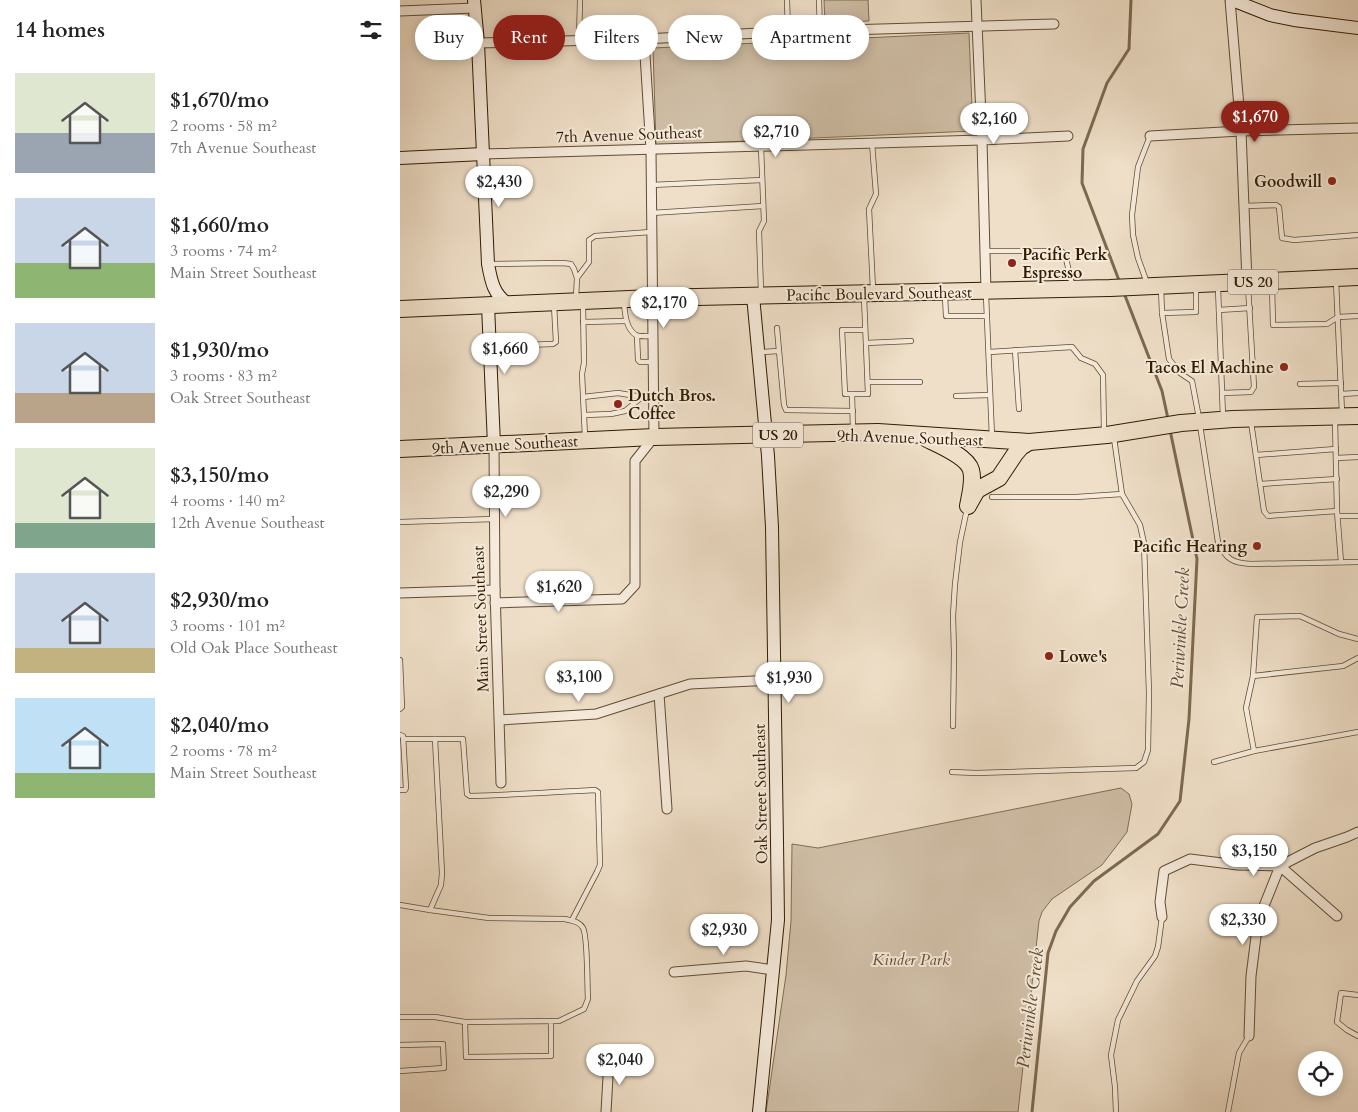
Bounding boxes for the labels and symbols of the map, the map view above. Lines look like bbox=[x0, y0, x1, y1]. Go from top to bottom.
pin: $1,670 bbox=[1214, 100, 1296, 143]
pin: $2,160 bbox=[953, 102, 1035, 145]
pin: $2,710 bbox=[735, 116, 817, 158]
street label: 7th Avenue Southeast bbox=[556, 121, 703, 149]
pin: $2,430 bbox=[458, 166, 540, 208]
place label: Goodwill bbox=[1254, 171, 1322, 193]
marker: Goodwill bbox=[1326, 175, 1338, 187]
place label: Pacific Perk Espresso bbox=[1022, 244, 1107, 284]
marker: Pacific Perk Espresso bbox=[1006, 257, 1018, 269]
road number: US 20 bbox=[1228, 270, 1278, 294]
street label: Pacific Boulevard Southeast bbox=[786, 281, 972, 307]
pin: $2,170 bbox=[623, 286, 705, 329]
pin: $1,660 bbox=[464, 332, 546, 375]
place label: Tacos El Machine bbox=[1145, 357, 1274, 379]
marker: Tacos El Machine bbox=[1278, 361, 1290, 373]
place label: Dutch Bros. Coffee bbox=[628, 385, 716, 425]
marker: Dutch Bros. Coffee bbox=[612, 398, 624, 410]
road number: US 20 bbox=[753, 422, 803, 448]
street label: 9th Avenue Southeast bbox=[836, 424, 983, 452]
street label: 9th Avenue Southeast bbox=[431, 430, 579, 460]
pin: $2,290 bbox=[465, 476, 547, 518]
place label: Pacific Hearing bbox=[1133, 536, 1247, 558]
marker: Pacific Hearing bbox=[1251, 540, 1263, 552]
street label: Main Street Southeast bbox=[467, 545, 495, 693]
water label: Periwinkle Creek bbox=[1165, 567, 1196, 689]
pin: $1,620 bbox=[518, 570, 600, 613]
place label: Lowe's bbox=[1059, 646, 1107, 668]
marker: Lowe's bbox=[1043, 650, 1055, 662]
pin: $3,100 bbox=[538, 660, 620, 703]
pin: $1,930 bbox=[748, 662, 830, 704]
street label: Oak Street Southeast bbox=[749, 724, 773, 864]
pin: $3,150 bbox=[1213, 834, 1295, 877]
pin: $2,330 bbox=[1202, 904, 1284, 946]
pin: $2,930 bbox=[683, 914, 765, 956]
water label: Periwinkle Creek bbox=[1011, 946, 1050, 1070]
park label: Kinder Park bbox=[872, 949, 950, 971]
pin: $2,040 bbox=[579, 1044, 661, 1086]

